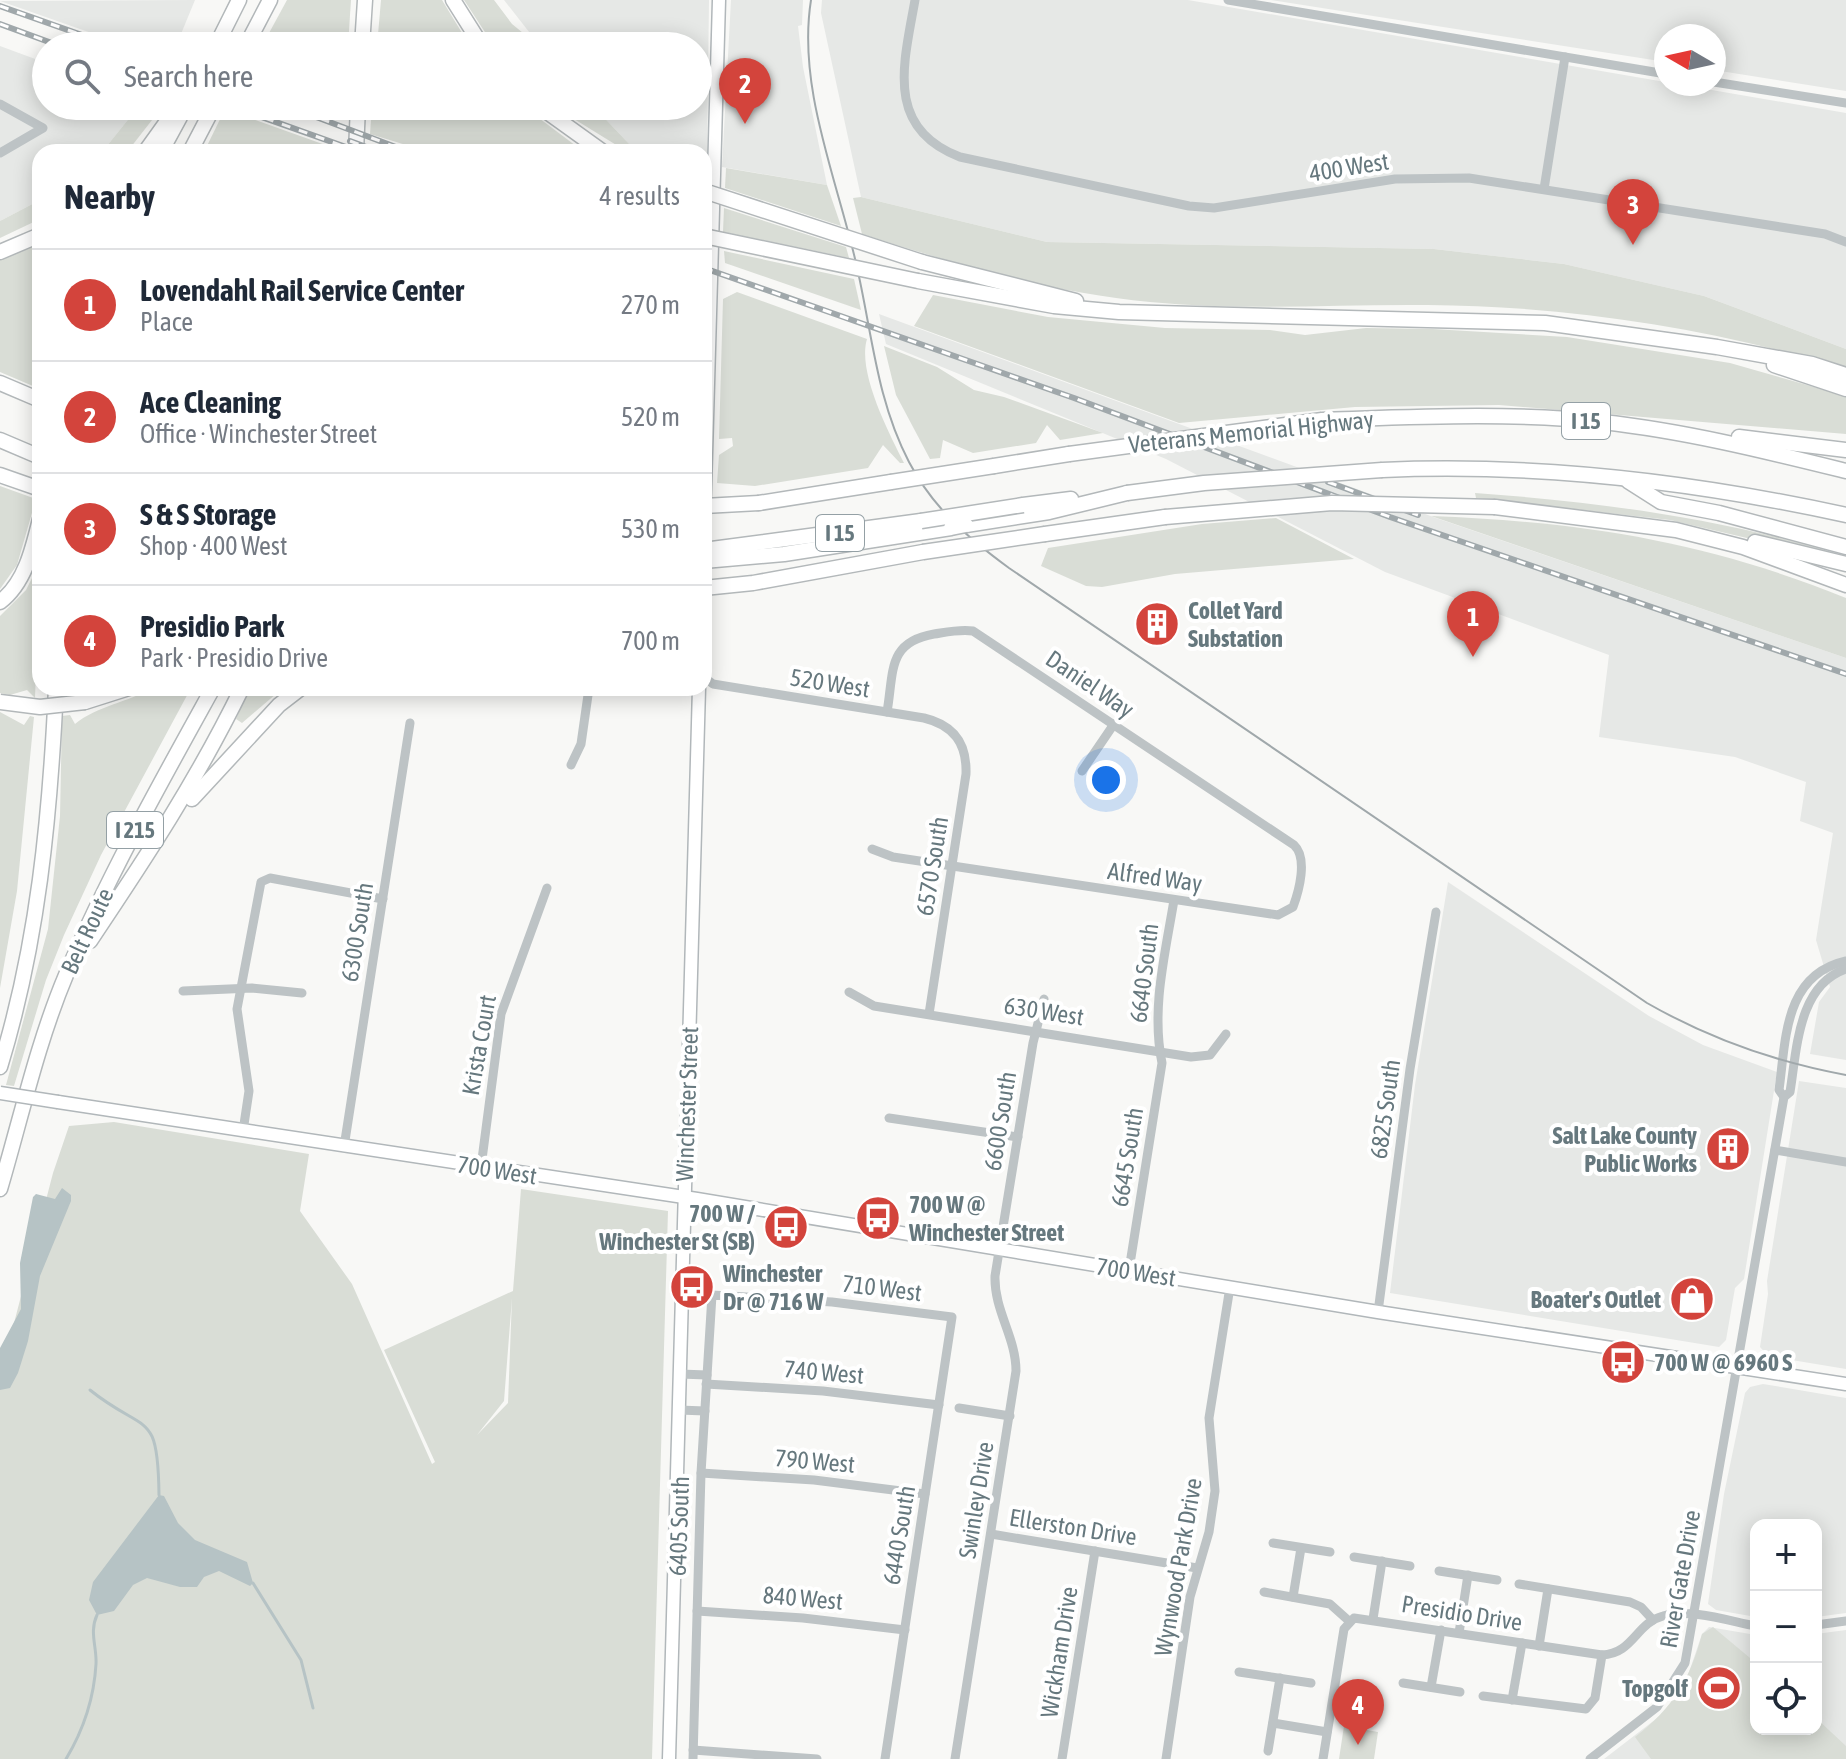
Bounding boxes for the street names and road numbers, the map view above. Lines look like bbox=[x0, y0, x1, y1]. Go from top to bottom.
street label: 400 West bbox=[1307, 147, 1391, 187]
road number: I 15 bbox=[1562, 403, 1610, 439]
street label: Veterans Memorial Highway bbox=[1127, 406, 1375, 458]
road number: I 15 bbox=[816, 515, 864, 551]
street label: Daniel Way bbox=[1041, 645, 1139, 723]
street label: 520 West bbox=[788, 663, 872, 703]
road number: I 215 bbox=[107, 812, 163, 848]
street label: 6570 South bbox=[911, 815, 953, 917]
street label: Alfred Way bbox=[1106, 857, 1204, 897]
street label: 6300 South bbox=[336, 881, 378, 983]
street label: Belt Route bbox=[55, 884, 119, 978]
street label: 6640 South bbox=[1125, 922, 1163, 1024]
street label: 630 West bbox=[1002, 991, 1086, 1031]
street label: Krista Court bbox=[457, 993, 501, 1097]
street label: Winchester Street bbox=[671, 1026, 703, 1182]
street label: 6825 South bbox=[1365, 1058, 1405, 1160]
street label: 6600 South bbox=[979, 1070, 1021, 1172]
street label: 6645 South bbox=[1106, 1106, 1148, 1208]
street label: 700 West bbox=[455, 1150, 539, 1190]
street label: 700 West bbox=[1094, 1252, 1178, 1292]
street label: 710 West bbox=[841, 1270, 923, 1306]
street label: 740 West bbox=[783, 1355, 865, 1389]
street label: Swinley Drive bbox=[953, 1440, 999, 1560]
street label: 790 West bbox=[774, 1444, 856, 1478]
street label: 6405 South bbox=[664, 1476, 694, 1576]
street label: Wynwood Park Drive bbox=[1149, 1476, 1207, 1658]
street label: 6440 South bbox=[878, 1484, 920, 1586]
street label: Ellerston Drive bbox=[1007, 1504, 1139, 1550]
street label: River Gate Drive bbox=[1655, 1508, 1705, 1650]
street label: 840 West bbox=[762, 1581, 844, 1615]
street label: Wickham Drive bbox=[1035, 1585, 1083, 1719]
street label: Presidio Drive bbox=[1400, 1590, 1524, 1636]

